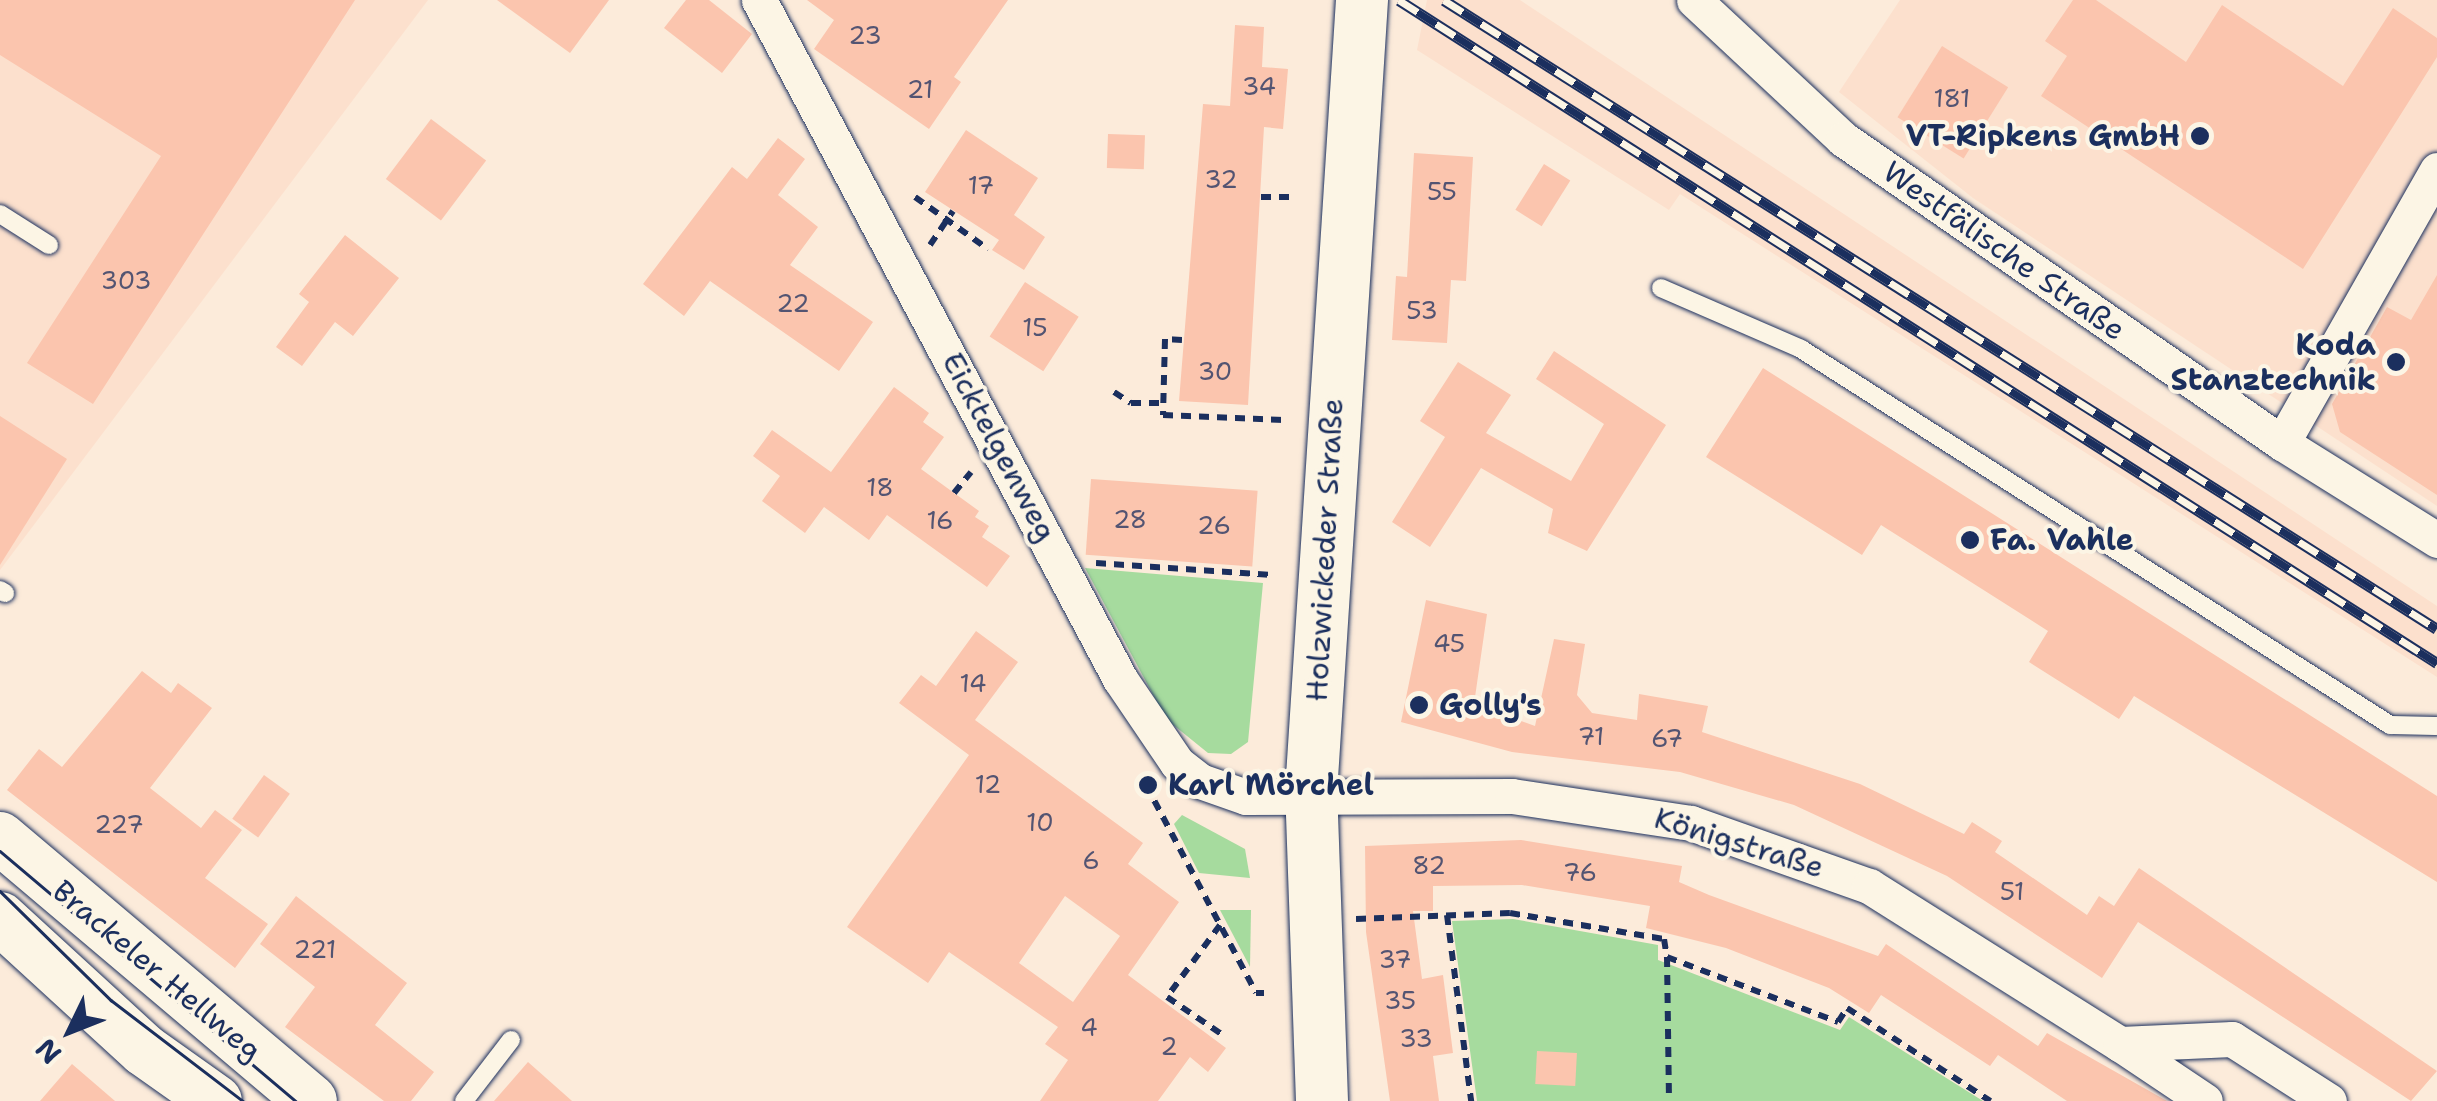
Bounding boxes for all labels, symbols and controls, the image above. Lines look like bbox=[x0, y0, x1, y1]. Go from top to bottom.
house number: 23 bbox=[848, 20, 882, 50]
house number: 34 bbox=[1242, 71, 1276, 101]
house number: 21 bbox=[907, 74, 933, 104]
house number: 181 bbox=[1934, 83, 1970, 113]
place label: VT-Ripkens GmbH bbox=[1906, 118, 2180, 154]
marker: VT-Ripkens GmbH bbox=[2189, 125, 2211, 147]
street label: Westfälische Straße bbox=[1876, 154, 2132, 348]
house number: 32 bbox=[1204, 164, 1238, 194]
house number: 17 bbox=[968, 170, 994, 200]
house number: 55 bbox=[1427, 176, 1457, 206]
house number: 303 bbox=[101, 265, 151, 295]
house number: 22 bbox=[776, 288, 810, 318]
house number: 53 bbox=[1406, 295, 1438, 325]
house number: 15 bbox=[1022, 312, 1048, 342]
place label: Koda Stanztechnik bbox=[2171, 327, 2376, 398]
street label: Eicktelgenweg bbox=[934, 346, 1064, 548]
marker: Koda Stanztechnik bbox=[2385, 351, 2407, 373]
house number: 30 bbox=[1198, 356, 1232, 386]
street label: Holzwickeder Straße bbox=[1299, 397, 1351, 703]
house number: 18 bbox=[866, 472, 894, 502]
house number: 28 bbox=[1113, 504, 1147, 534]
house number: 16 bbox=[926, 505, 954, 535]
house number: 26 bbox=[1197, 510, 1231, 540]
place label: Fa. Vahle bbox=[1990, 522, 2134, 558]
marker: Fa. Vahle bbox=[1959, 529, 1981, 551]
house number: 45 bbox=[1433, 628, 1465, 658]
house number: 14 bbox=[960, 668, 986, 698]
place label: Golly's bbox=[1439, 687, 1542, 723]
marker: Golly's bbox=[1408, 694, 1430, 716]
house number: 71 bbox=[1578, 721, 1604, 751]
house number: 67 bbox=[1651, 723, 1683, 753]
place label: Karl Mörchel bbox=[1168, 767, 1374, 803]
house number: 12 bbox=[975, 769, 1001, 799]
marker: Karl Mörchel bbox=[1137, 774, 1159, 796]
street label: Königstraße bbox=[1650, 800, 1828, 886]
house number: 10 bbox=[1026, 807, 1054, 837]
house number: 227 bbox=[94, 809, 144, 839]
house number: 6 bbox=[1082, 845, 1100, 875]
house number: 82 bbox=[1412, 850, 1446, 880]
house number: 76 bbox=[1563, 857, 1597, 887]
street label: Brackeler Hellweg bbox=[45, 873, 269, 1069]
house number: 51 bbox=[2000, 876, 2024, 906]
house number: 221 bbox=[294, 934, 336, 964]
house number: 37 bbox=[1379, 944, 1411, 974]
north arrow bbox=[20, 981, 120, 1081]
house number: 35 bbox=[1384, 985, 1416, 1015]
house number: 4 bbox=[1080, 1012, 1098, 1042]
house number: 33 bbox=[1399, 1023, 1433, 1053]
text: N bbox=[27, 1030, 70, 1073]
house number: 2 bbox=[1160, 1031, 1178, 1061]

